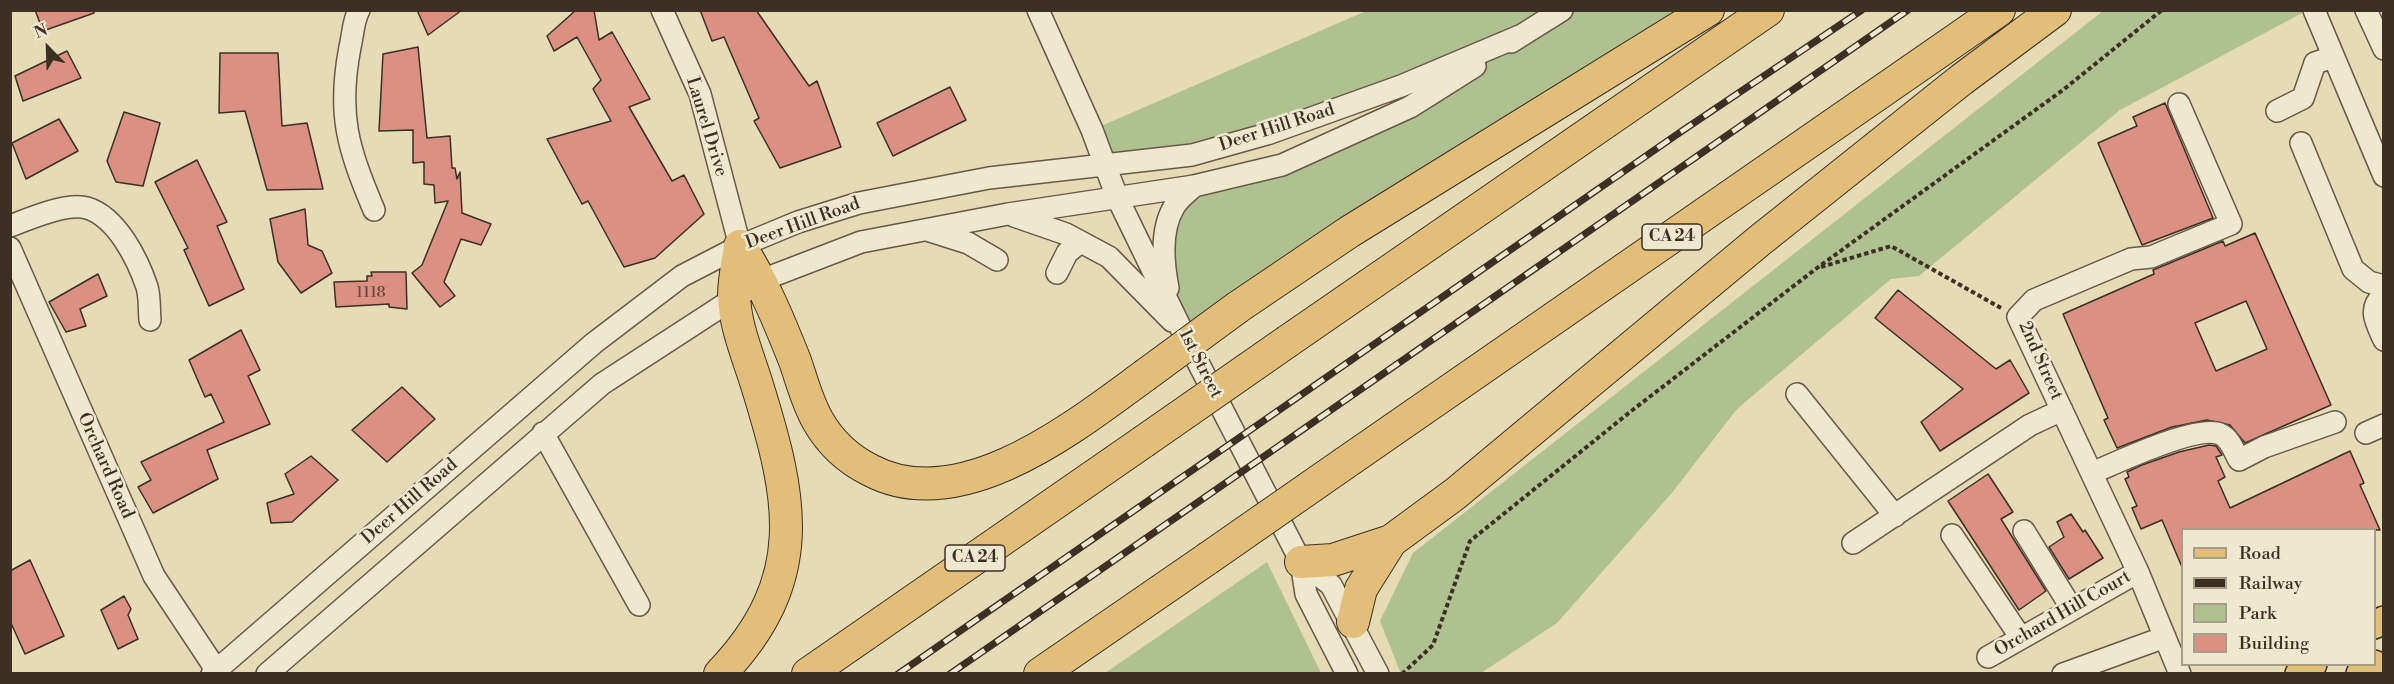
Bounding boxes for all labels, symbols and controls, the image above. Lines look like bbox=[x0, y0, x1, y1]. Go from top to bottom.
north arrow bbox=[18, 18, 78, 78]
text: N bbox=[31, 20, 51, 43]
street label: Laurel Drive bbox=[681, 75, 731, 179]
street label: Deer Hill Road bbox=[1217, 99, 1337, 157]
street label: Deer Hill Road bbox=[743, 193, 863, 255]
road number: CA 24 bbox=[1642, 224, 1702, 250]
house number: 1118 bbox=[356, 284, 386, 302]
street label: 2nd Street bbox=[2013, 318, 2067, 404]
street label: 1st Street bbox=[1173, 326, 1227, 402]
street label: Orchard Road bbox=[72, 410, 138, 522]
street label: Deer Hill Road bbox=[358, 454, 462, 550]
legend bbox=[2181, 528, 2376, 666]
text: Road bbox=[2239, 542, 2281, 565]
road number: CA 24 bbox=[945, 545, 1005, 571]
street label: Orchard Hill Court bbox=[1991, 566, 2135, 662]
text: Railway bbox=[2239, 572, 2302, 595]
text: Park bbox=[2239, 602, 2276, 625]
text: Building bbox=[2239, 632, 2309, 655]

